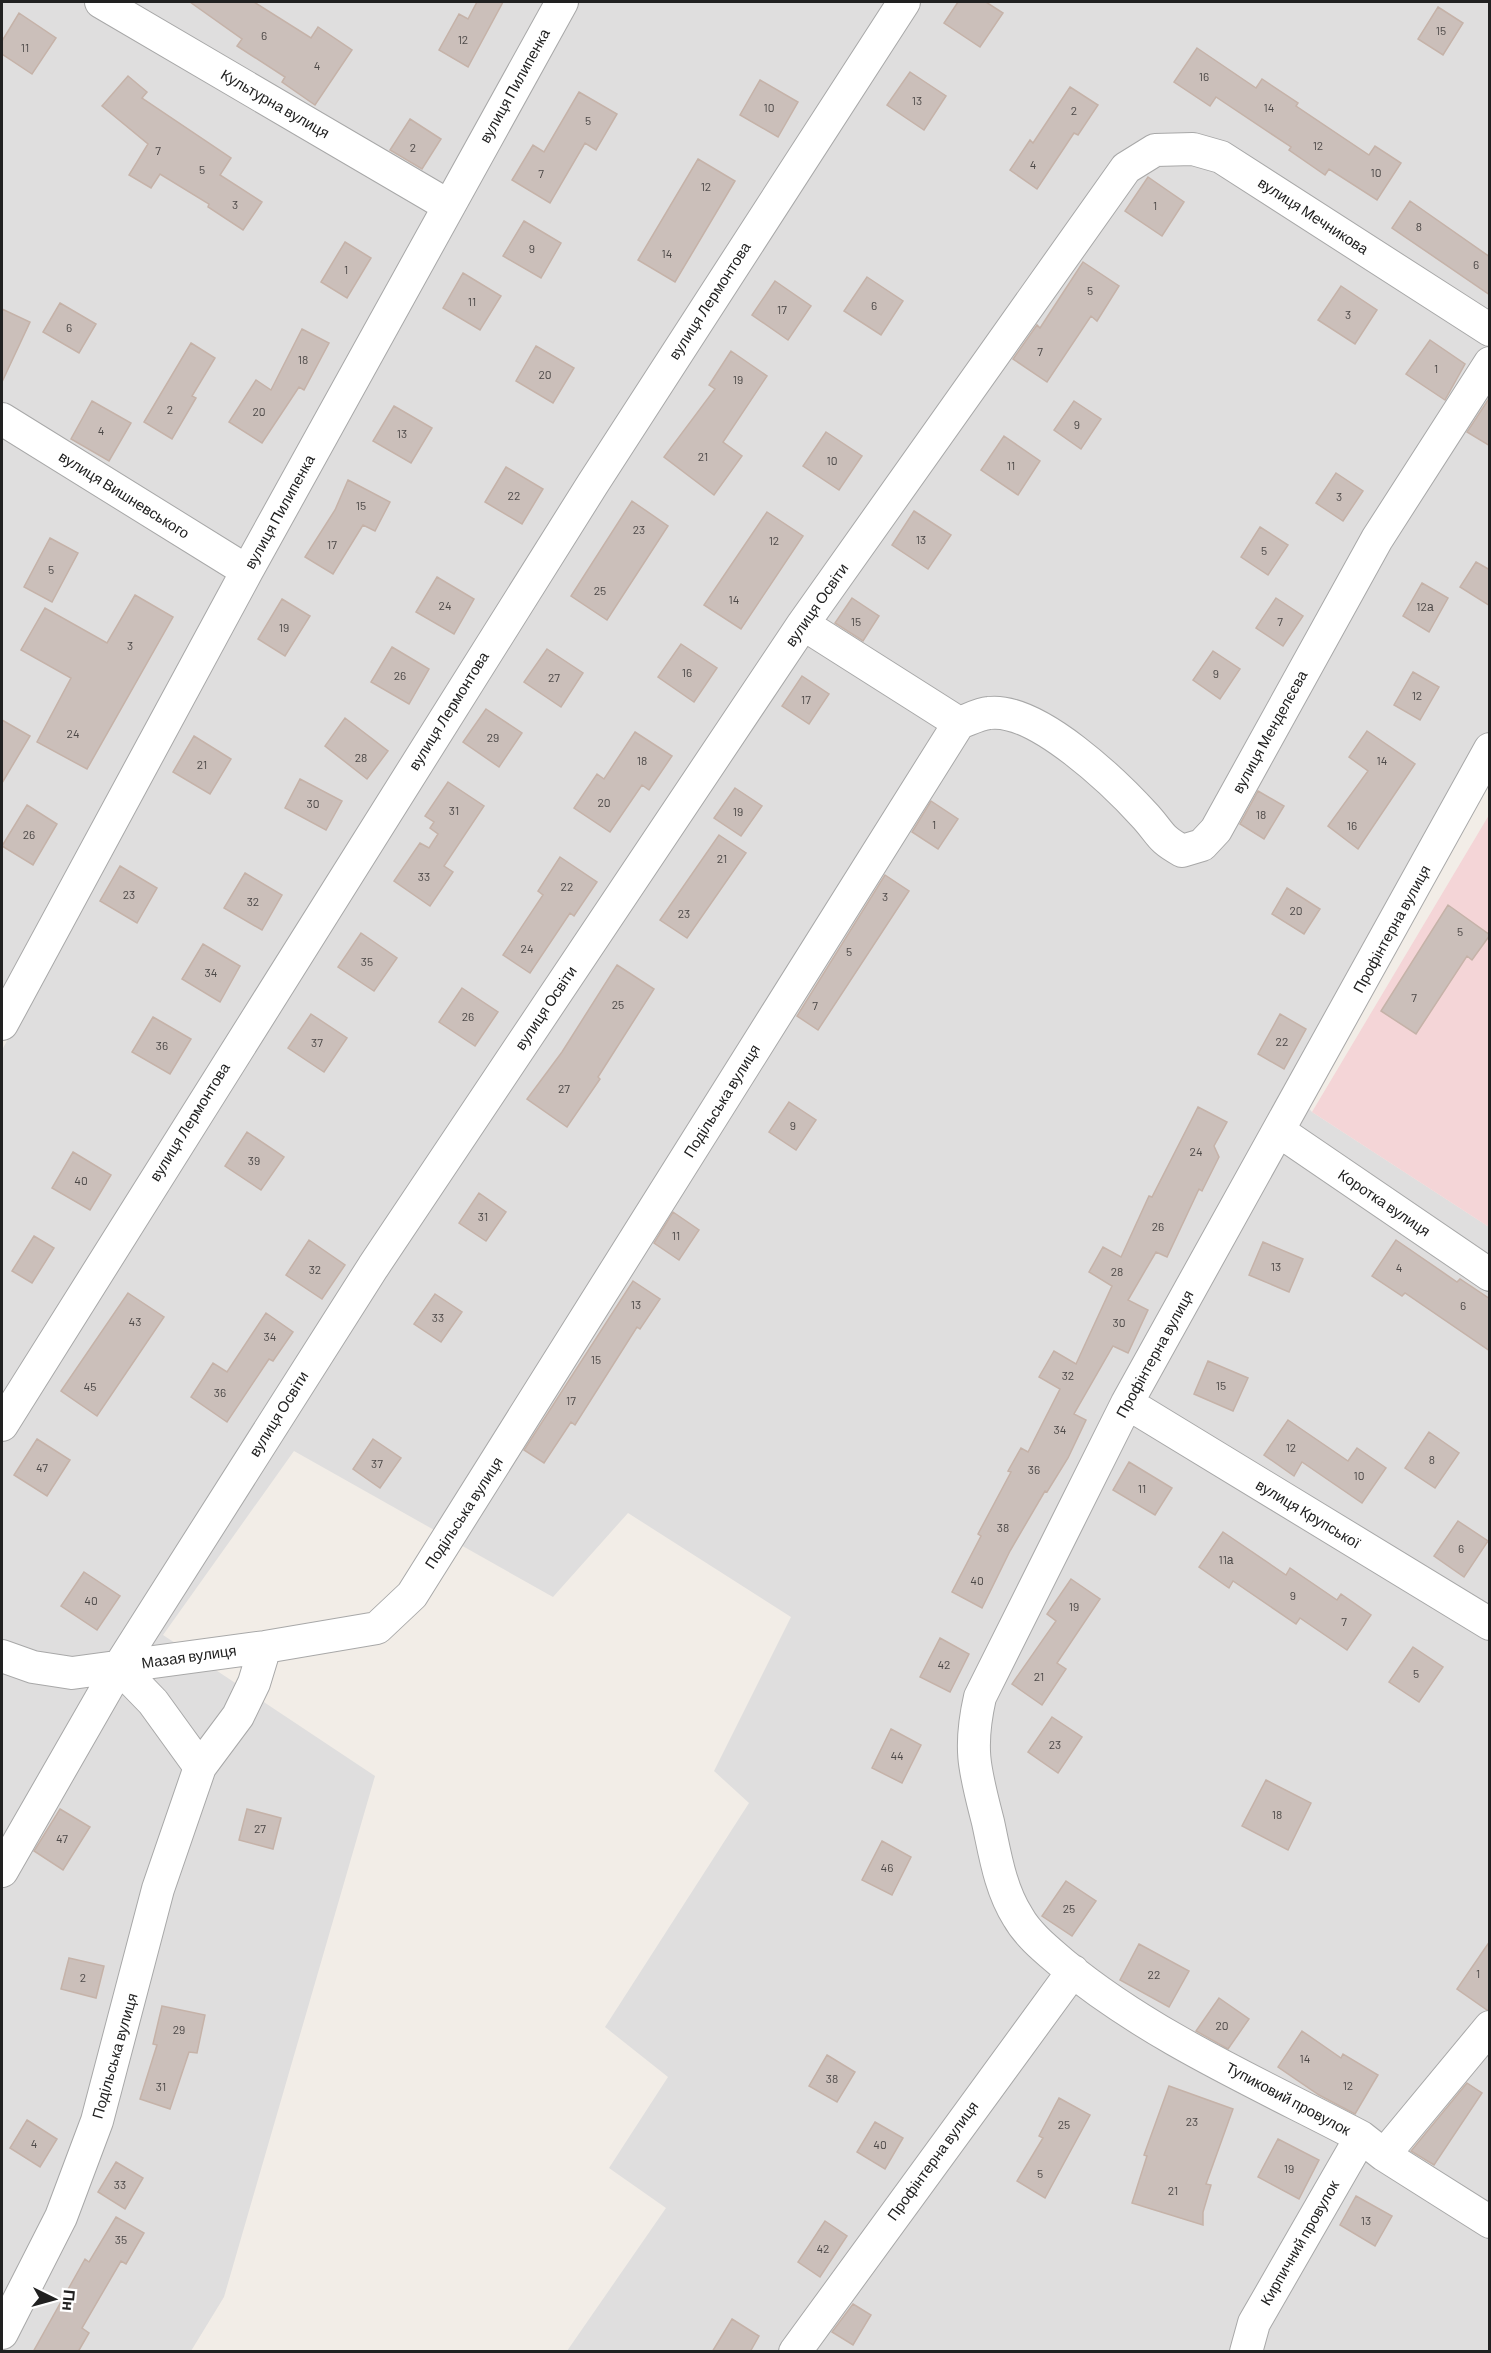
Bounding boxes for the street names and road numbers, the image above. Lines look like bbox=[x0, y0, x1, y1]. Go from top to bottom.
street label: вулиця Пилипенка bbox=[475, 25, 553, 146]
street label: Культурна вулиця bbox=[218, 65, 333, 142]
street label: вулиця Мечникова bbox=[1255, 173, 1373, 258]
street label: вулиця Лермонтова bbox=[664, 238, 754, 363]
street label: вулиця Вишневського bbox=[56, 447, 193, 542]
street label: вулиця Пилипенка bbox=[240, 451, 318, 572]
street label: вулиця Освіти bbox=[781, 559, 851, 649]
street label: вулиця Лермонтова bbox=[404, 647, 492, 773]
street label: вулиця Менделєєва bbox=[1228, 666, 1311, 796]
street label: Профінтерна вулиця bbox=[1349, 862, 1434, 995]
street label: вулиця Освіти bbox=[510, 962, 580, 1053]
street label: Подільська вулиця bbox=[679, 1041, 763, 1160]
street label: вулиця Лермонтова bbox=[145, 1058, 233, 1184]
street label: Коротка вулиця bbox=[1335, 1165, 1434, 1240]
street label: Профінтерна вулиця bbox=[1112, 1287, 1197, 1420]
street label: вулиця Освіти bbox=[245, 1367, 312, 1460]
street label: Подільська вулиця bbox=[420, 1453, 506, 1572]
street label: вулиця Крупської bbox=[1253, 1475, 1365, 1552]
street label: Мазая вулиця bbox=[140, 1640, 238, 1672]
street label: Подільська вулиця bbox=[88, 1991, 141, 2121]
street label: Тупиковий провулок bbox=[1223, 2058, 1354, 2139]
street label: Профінтерна вулиця bbox=[883, 2097, 982, 2224]
street label: Кирпичний провулок bbox=[1256, 2176, 1342, 2308]

